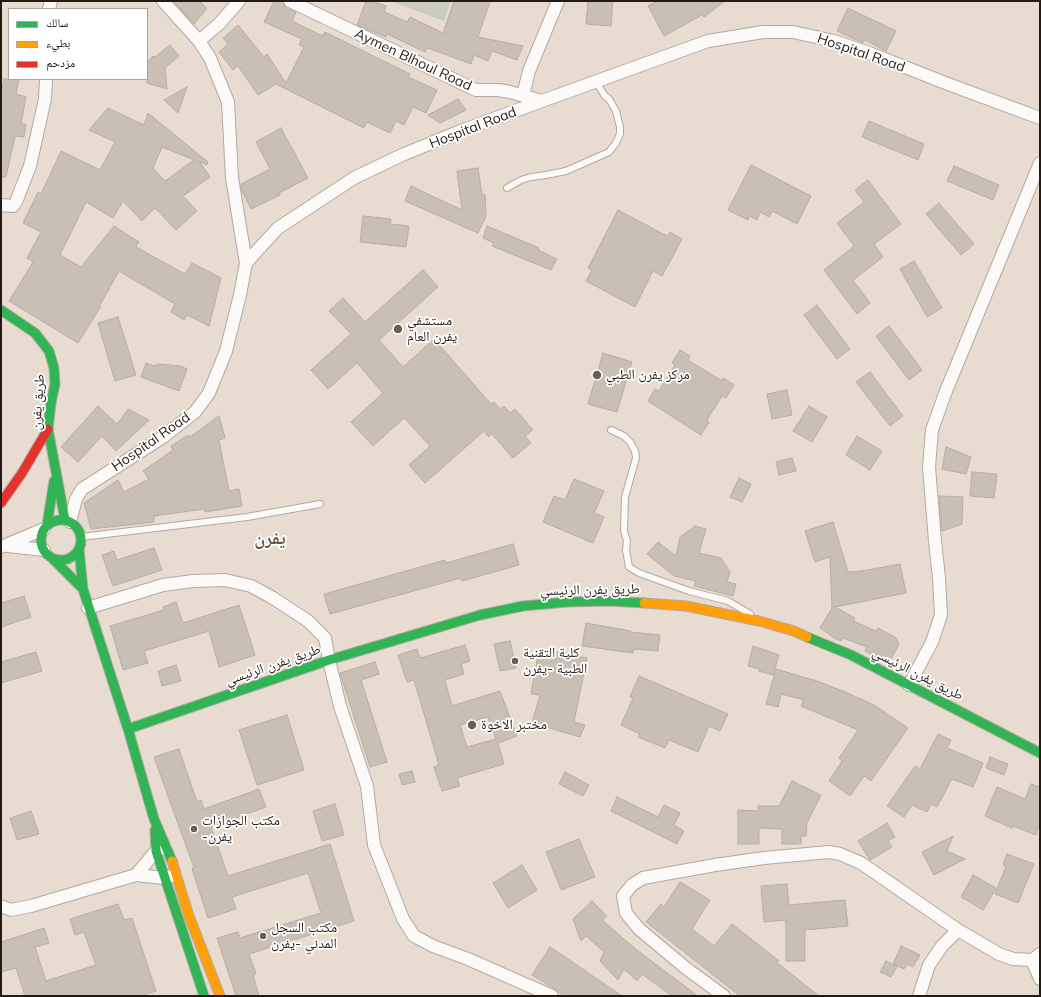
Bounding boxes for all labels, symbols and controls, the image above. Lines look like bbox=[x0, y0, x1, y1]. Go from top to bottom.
legend bbox=[8, 8, 148, 80]
text: سالك bbox=[46, 15, 68, 30]
street label: Aymen Blhoul Road bbox=[352, 25, 474, 95]
street label: Hospital Road bbox=[815, 30, 907, 76]
text: بطيء bbox=[46, 35, 70, 50]
text: مزدحم bbox=[46, 55, 75, 70]
street label: Hospital Road bbox=[427, 104, 519, 152]
place label: مستشفي يفرن العام bbox=[407, 313, 457, 346]
marker: مستشفي يفرن العام bbox=[392, 323, 404, 335]
place label: مركز يفرن الطبي bbox=[606, 367, 690, 383]
marker: مركز يفرن الطبي bbox=[591, 369, 603, 381]
street label: طريق يفرن bbox=[28, 373, 48, 431]
street label: Hospital Road bbox=[109, 409, 193, 475]
district label: يفرن bbox=[254, 528, 286, 550]
street label: طريق يفرن الرئيسي bbox=[540, 581, 640, 599]
street label: طريق يفرن الرئيسي bbox=[223, 641, 323, 689]
street label: طريق يفرن الرئيسي bbox=[870, 644, 966, 704]
place label: كلية التقنية الطبية -يفرن bbox=[523, 645, 587, 678]
marker: كلية التقنية الطبية -يفرن bbox=[510, 656, 520, 666]
place label: مختبر الاخوة bbox=[481, 717, 547, 733]
marker: مختبر الاخوة bbox=[466, 719, 478, 731]
place label: مكتب الجوازات -يفرن bbox=[202, 813, 280, 846]
marker: مكتب الجوازات -يفرن bbox=[189, 824, 199, 834]
place label: مكتب السجل المدني -يفرن bbox=[271, 920, 337, 952]
marker: مكتب السجل المدني -يفرن bbox=[258, 931, 268, 941]

